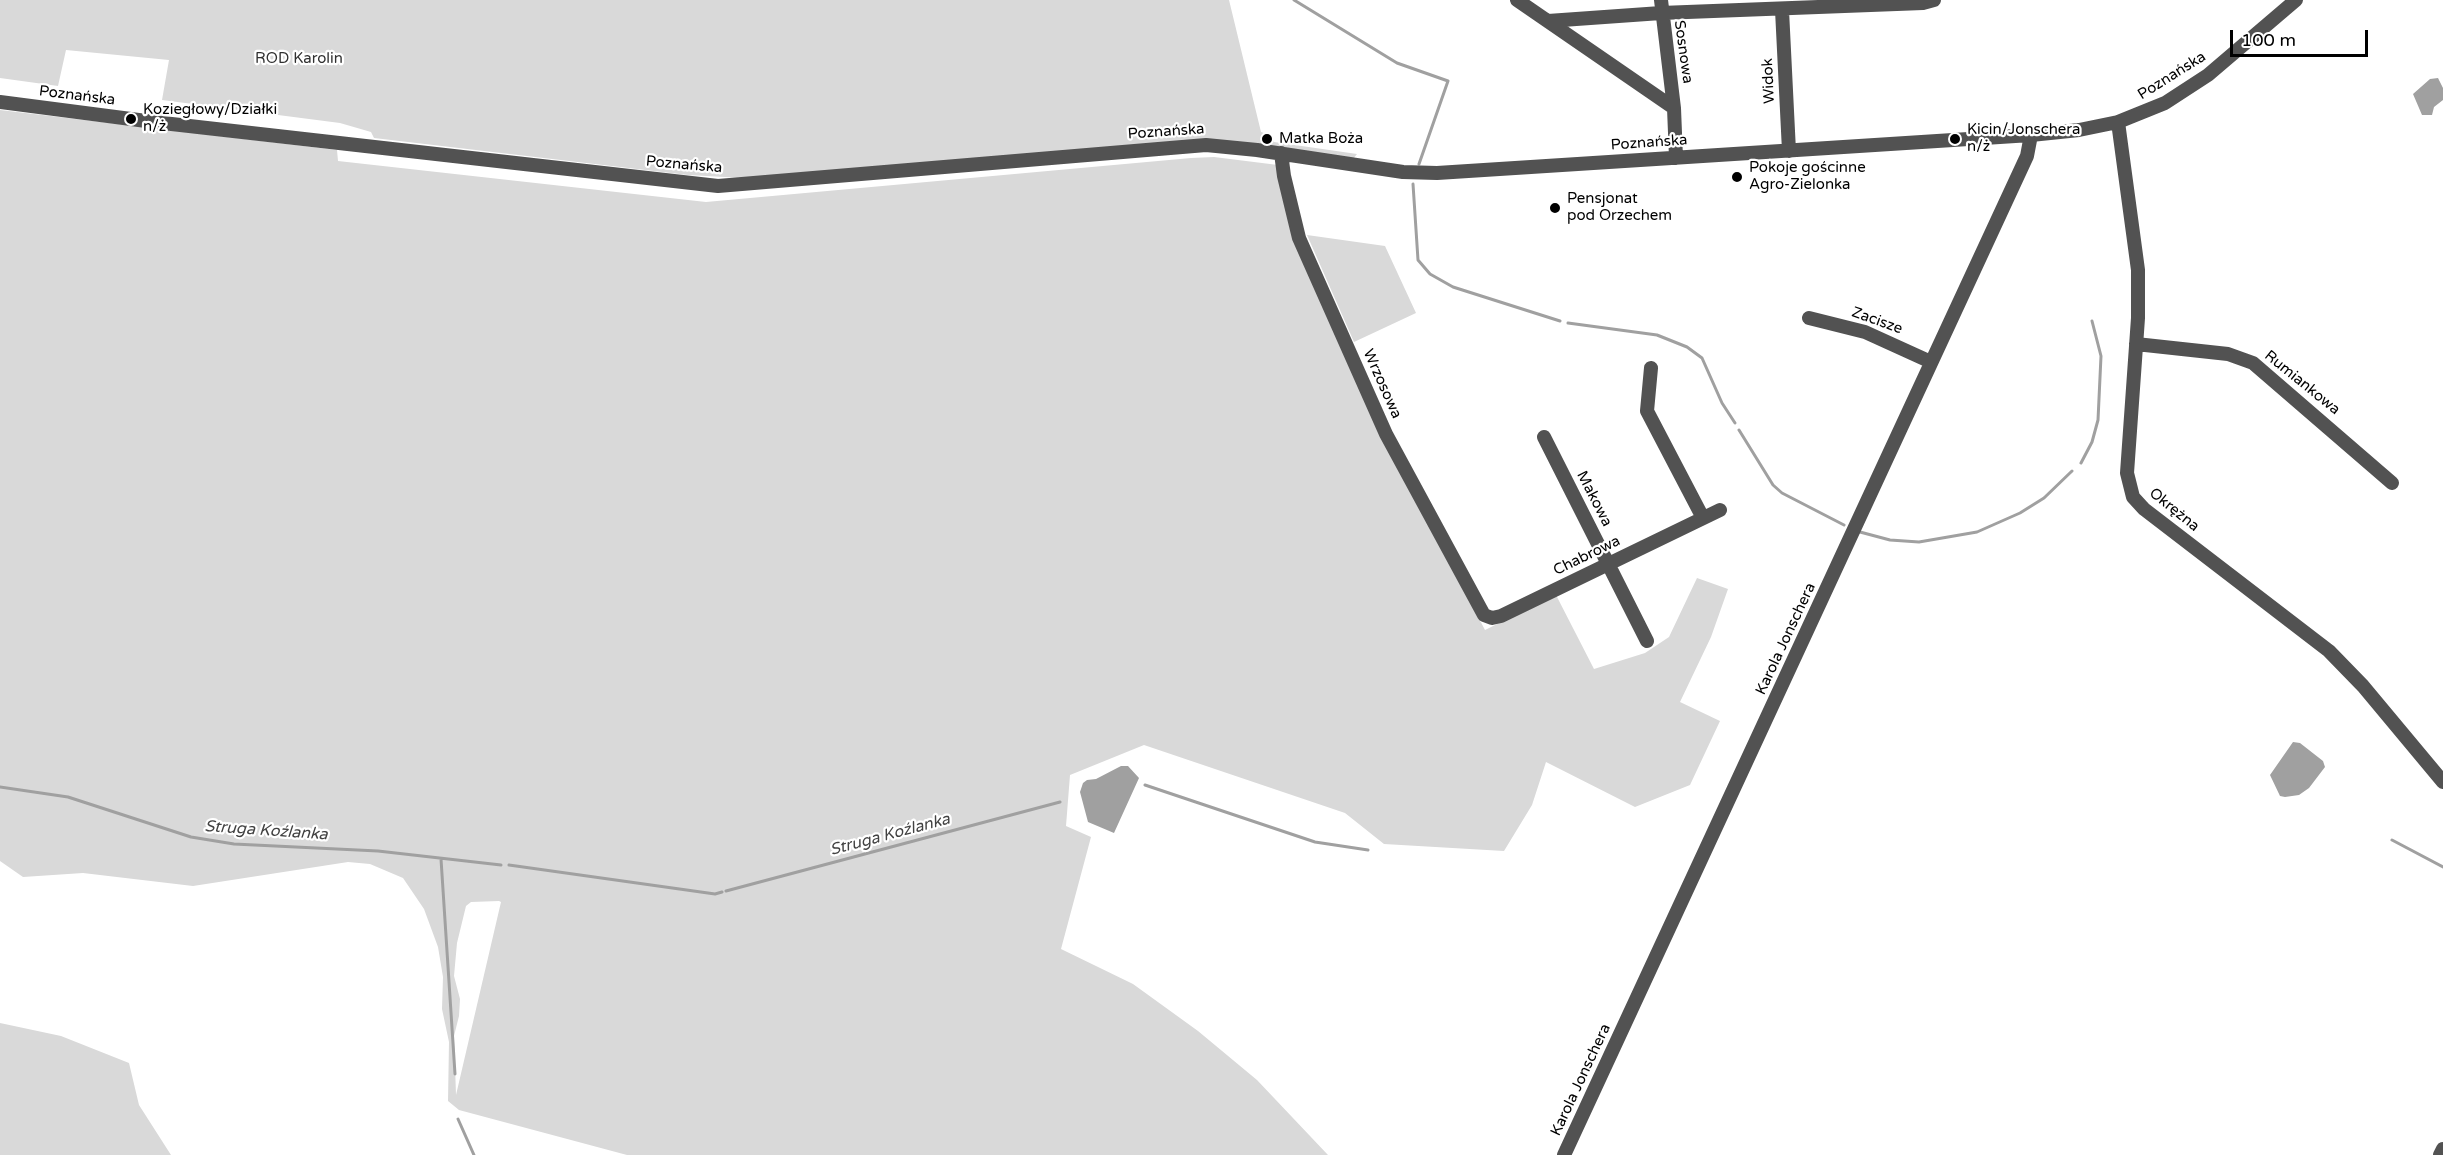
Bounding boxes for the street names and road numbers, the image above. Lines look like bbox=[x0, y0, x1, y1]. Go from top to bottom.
street label: Sosnowa bbox=[1670, 19, 1696, 85]
street label: Poznańska bbox=[2135, 48, 2209, 104]
street label: Widok bbox=[1759, 58, 1779, 104]
street label: Poznańska bbox=[38, 82, 116, 110]
street label: Poznańska bbox=[1127, 120, 1205, 144]
street label: Poznańska bbox=[1610, 131, 1688, 155]
street label: Poznańska bbox=[645, 153, 723, 177]
street label: Zacisze bbox=[1849, 303, 1905, 339]
street label: Wrzosowa bbox=[1359, 347, 1405, 421]
street label: Rumiankowa bbox=[2261, 347, 2343, 419]
street label: Makowa bbox=[1572, 468, 1616, 530]
street label: Okrężna bbox=[2145, 484, 2203, 536]
street label: Chabrowa bbox=[1551, 532, 1623, 580]
street label: Karola Jonschera bbox=[1752, 580, 1820, 698]
street label: Karola Jonschera bbox=[1547, 1021, 1615, 1139]

